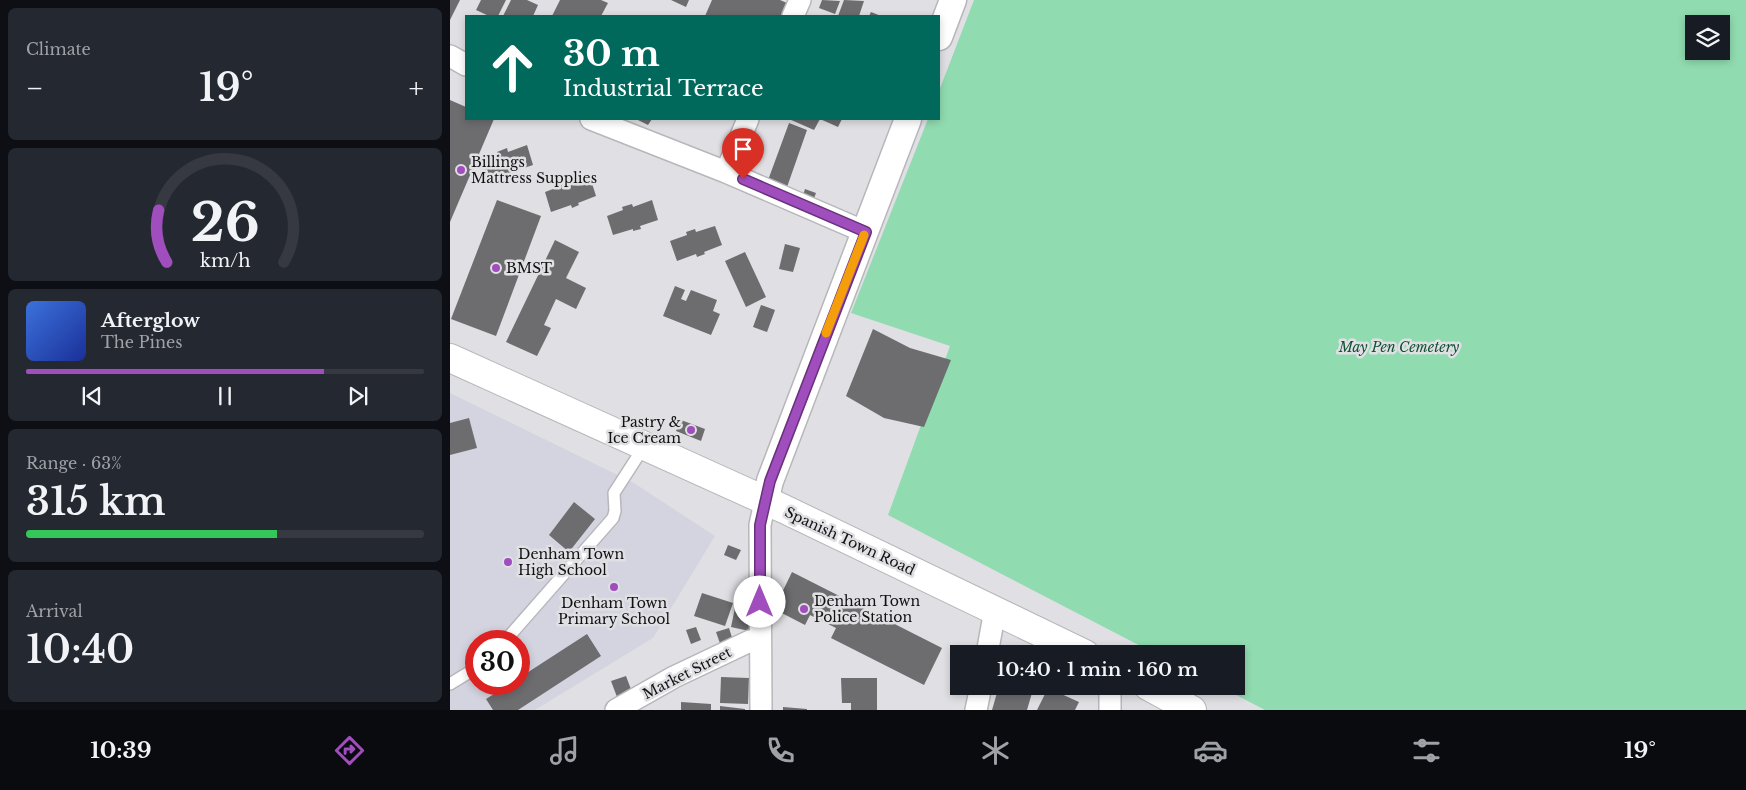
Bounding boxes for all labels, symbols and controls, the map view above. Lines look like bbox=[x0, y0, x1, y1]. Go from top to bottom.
map controls bbox=[1685, 15, 1730, 60]
button: layers bbox=[1685, 15, 1730, 60]
text: 30 m bbox=[563, 32, 660, 75]
icon: ahead bbox=[480, 35, 545, 100]
text: Climate bbox=[26, 39, 91, 59]
text: 19° bbox=[199, 64, 254, 111]
text: − bbox=[26, 71, 44, 106]
text: + bbox=[409, 71, 424, 106]
text: Industrial Terrace bbox=[563, 75, 764, 102]
pin bbox=[722, 128, 764, 179]
icon: arrive bbox=[729, 135, 757, 163]
place label: Billings Mattress Supplies bbox=[471, 153, 597, 187]
marker: Billings Mattress Supplies bbox=[455, 164, 467, 176]
text: 26 bbox=[191, 191, 259, 255]
text: km/h bbox=[200, 250, 250, 272]
place label: BMST bbox=[506, 259, 552, 277]
marker: BMST bbox=[490, 262, 502, 274]
text: Afterglow bbox=[101, 309, 200, 332]
text: The Pines bbox=[101, 332, 183, 352]
park label: May Pen Cemetery bbox=[1338, 338, 1460, 356]
icon: previous bbox=[78, 382, 106, 410]
icon: pause bbox=[211, 382, 239, 410]
icon: next bbox=[344, 382, 372, 410]
place label: Pastry & Ice Cream bbox=[607, 413, 681, 447]
marker: Pastry & Ice Cream bbox=[685, 424, 697, 436]
text: Range · 63% bbox=[26, 453, 122, 473]
text: 315 km bbox=[26, 478, 166, 525]
street label: Spanish Town Road bbox=[782, 503, 918, 579]
place label: Denham Town High School bbox=[518, 545, 625, 579]
marker: Denham Town High School bbox=[502, 556, 514, 568]
position arrow bbox=[733, 575, 785, 627]
marker: Denham Town Primary School bbox=[608, 581, 620, 593]
place label: Denham Town Police Station bbox=[814, 592, 921, 626]
place label: Denham Town Primary School bbox=[558, 594, 670, 628]
text: Arrival bbox=[26, 601, 83, 621]
marker: Denham Town Police Station bbox=[798, 603, 810, 615]
text: 10:40 bbox=[26, 626, 134, 673]
speed limit sign: 30 bbox=[465, 630, 530, 695]
street label: Market Street bbox=[640, 643, 735, 703]
text: 10:40 · 1 min · 160 m bbox=[997, 658, 1198, 681]
icon: directions bbox=[332, 733, 367, 768]
icon: music bbox=[547, 733, 582, 768]
icon: phone bbox=[763, 733, 798, 768]
icon: climate bbox=[978, 733, 1013, 768]
icon: car bbox=[1193, 733, 1228, 768]
icon: filters bbox=[1409, 733, 1444, 768]
text: 10:39 bbox=[90, 737, 151, 764]
text: 19° bbox=[1624, 737, 1656, 764]

